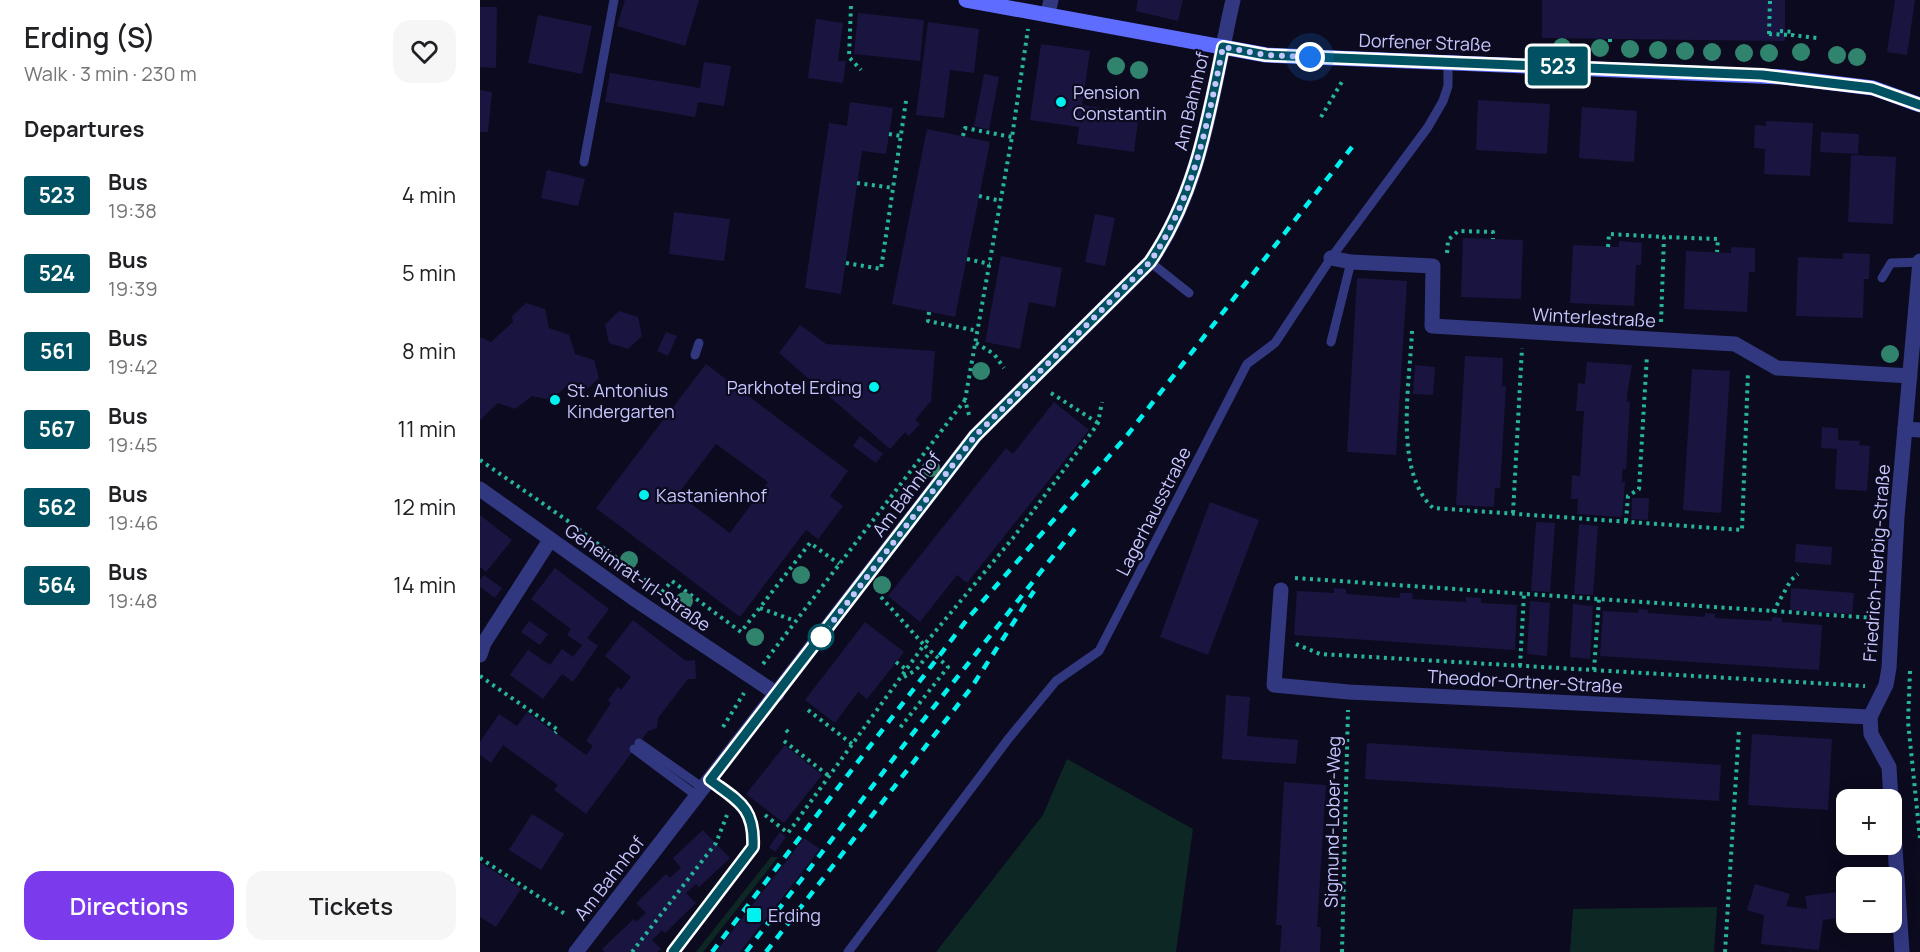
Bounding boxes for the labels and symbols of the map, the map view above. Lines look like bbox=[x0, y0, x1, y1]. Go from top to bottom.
street label: Dorfener Straße bbox=[1358, 28, 1492, 56]
your location bbox=[1295, 42, 1325, 72]
line badge: 523 bbox=[1524, 46, 1592, 86]
street label: Am Bahnhof bbox=[1168, 49, 1214, 153]
place label: Pension Constantin bbox=[1073, 80, 1167, 125]
marker: Pension Constantin bbox=[1054, 95, 1068, 109]
street label: Winterlestraße bbox=[1531, 302, 1657, 332]
place label: Parkhotel Erding bbox=[727, 375, 862, 399]
place label: St. Antonius Kindergarten bbox=[567, 378, 675, 423]
marker: Parkhotel Erding bbox=[867, 380, 881, 394]
marker: St. Antonius Kindergarten bbox=[548, 393, 562, 407]
street label: Lagerhausstraße bbox=[1110, 442, 1196, 580]
street label: Am Bahnhof bbox=[866, 446, 946, 541]
street label: Friedrich-Herbig-Straße bbox=[1857, 463, 1895, 663]
place label: Kastanienhof bbox=[656, 483, 768, 507]
marker: Kastanienhof bbox=[637, 488, 651, 502]
street label: Geheimrat-Irl-Straße bbox=[560, 518, 716, 636]
unlabelled marker bbox=[808, 624, 834, 650]
street label: Theodor-Ortner-Straße bbox=[1427, 664, 1623, 698]
street label: Sigmund-Lober-Weg bbox=[1319, 736, 1345, 908]
street label: Am Bahnhof bbox=[569, 831, 650, 925]
place label: Erding bbox=[768, 903, 821, 927]
marker: Erding bbox=[745, 906, 763, 924]

